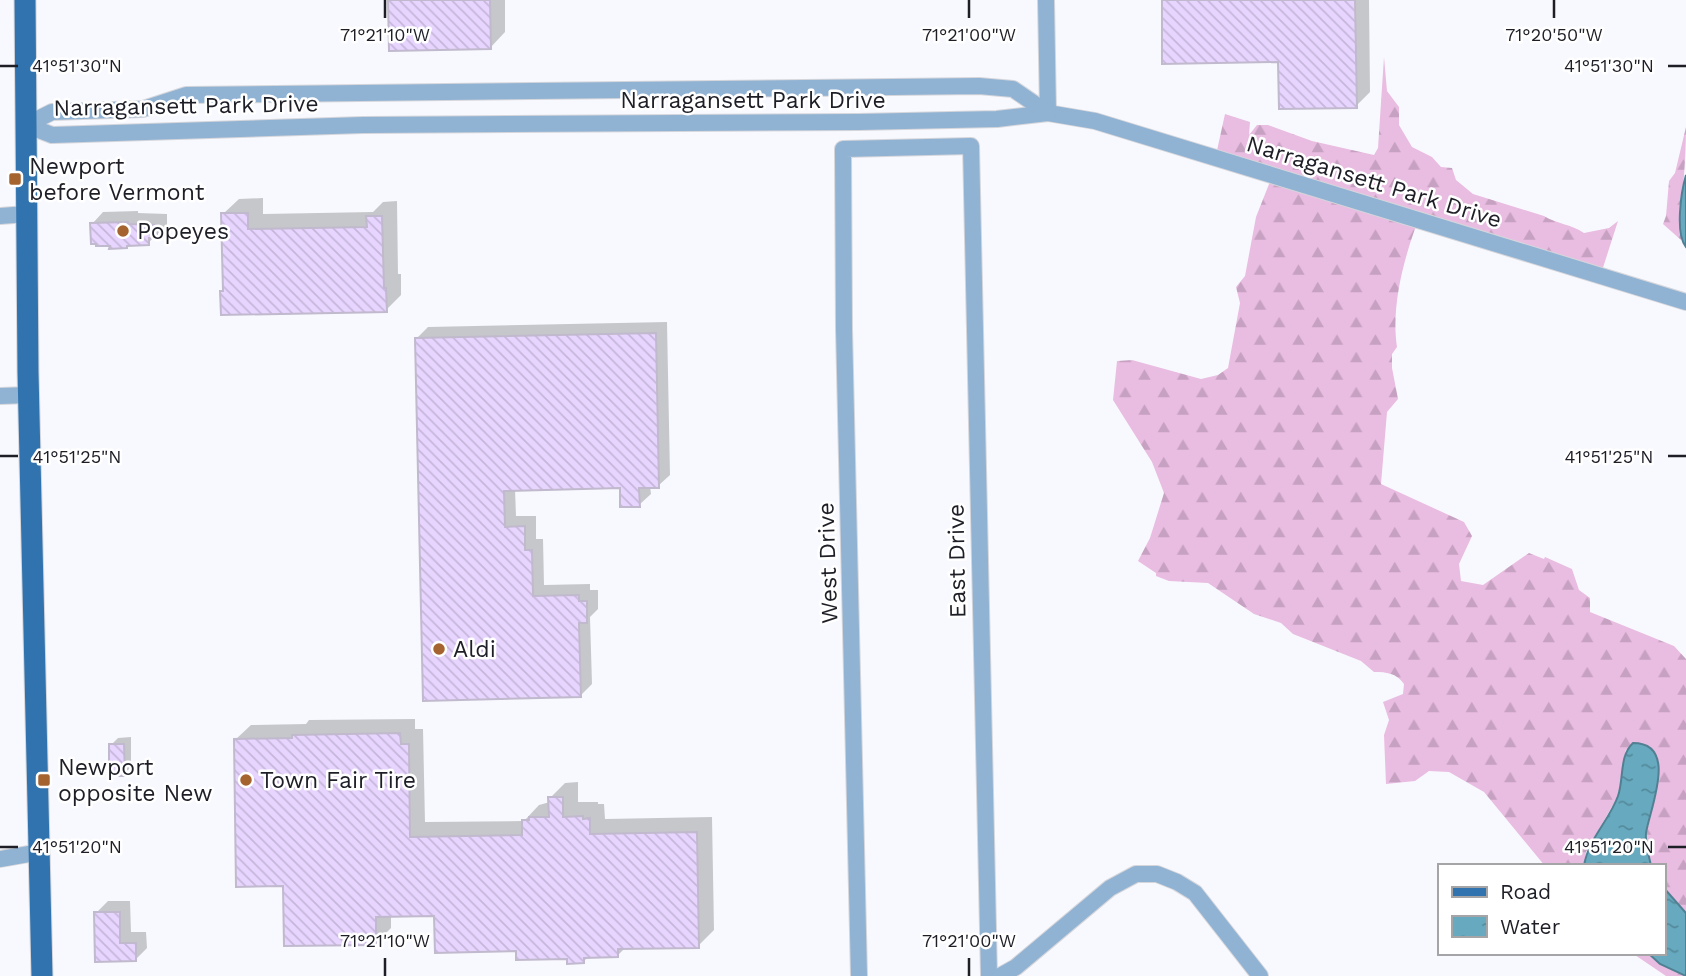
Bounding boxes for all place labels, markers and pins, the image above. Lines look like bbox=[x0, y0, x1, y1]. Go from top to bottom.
place label: Newport before Vermont bbox=[29, 153, 205, 206]
marker: Newport before Vermont bbox=[7, 171, 23, 187]
place label: Popeyes bbox=[137, 218, 229, 245]
marker: Popeyes bbox=[115, 223, 131, 239]
place label: Aldi bbox=[453, 636, 496, 663]
marker: Aldi bbox=[431, 641, 447, 657]
place label: Newport opposite New bbox=[58, 754, 212, 807]
place label: Town Fair Tire bbox=[260, 767, 416, 794]
marker: Newport opposite New bbox=[36, 772, 52, 788]
marker: Town Fair Tire bbox=[238, 772, 254, 788]

